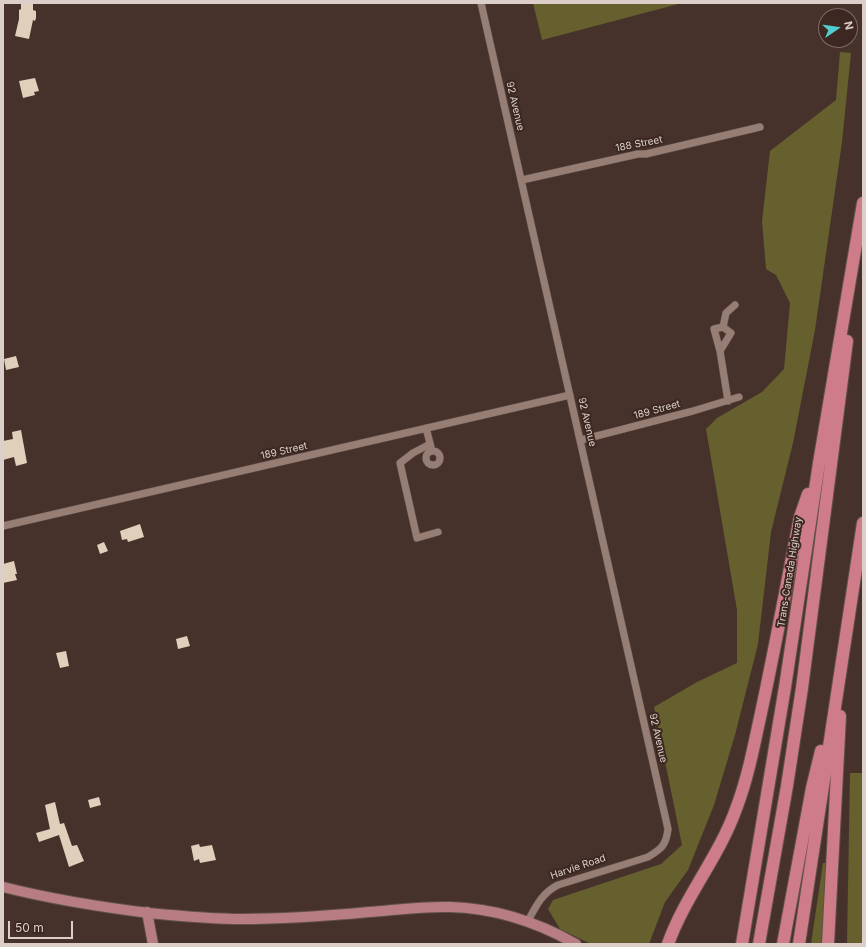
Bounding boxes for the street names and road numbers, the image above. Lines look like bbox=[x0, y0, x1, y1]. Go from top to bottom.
street label: 92 Avenue bbox=[504, 80, 526, 132]
street label: 188 Street bbox=[615, 134, 663, 154]
street label: 92 Avenue bbox=[576, 396, 598, 448]
street label: 189 Street bbox=[633, 398, 681, 422]
street label: 189 Street bbox=[260, 440, 308, 462]
street label: Trans-Canada Highway bbox=[775, 516, 805, 628]
street label: 92 Avenue bbox=[647, 712, 669, 764]
street label: Harvie Road bbox=[549, 852, 607, 882]

